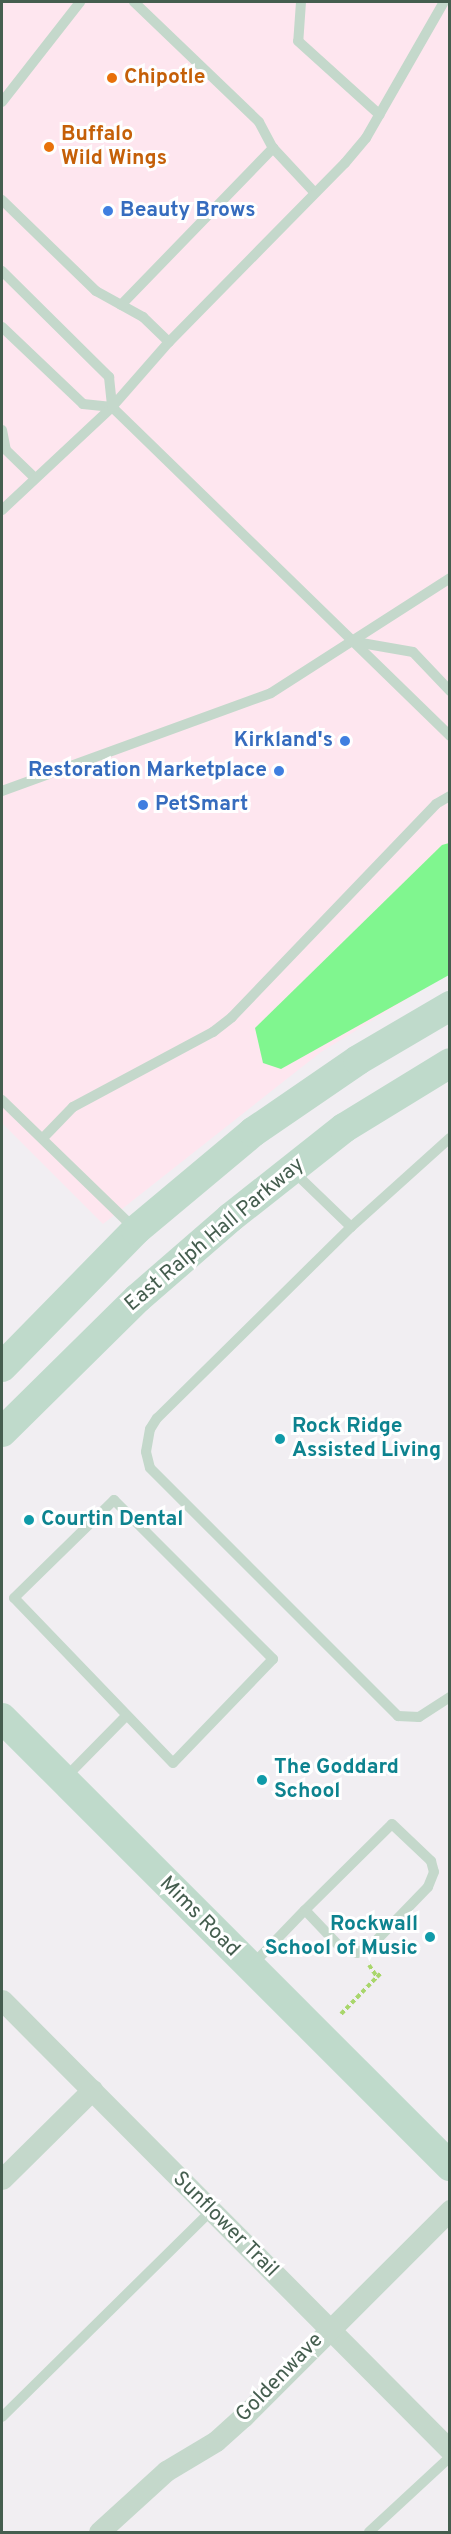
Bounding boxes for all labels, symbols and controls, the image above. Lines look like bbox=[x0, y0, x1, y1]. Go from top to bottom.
place label: Chipotle bbox=[124, 65, 205, 91]
marker: Chipotle bbox=[105, 71, 119, 85]
place label: Buffalo Wild Wings bbox=[61, 122, 167, 172]
marker: Buffalo Wild Wings bbox=[42, 140, 56, 154]
place label: Beauty Brows bbox=[120, 198, 256, 224]
marker: Beauty Brows bbox=[101, 204, 115, 218]
place label: Kirkland's bbox=[234, 728, 333, 754]
marker: Kirkland's bbox=[338, 734, 352, 748]
place label: Restoration Marketplace bbox=[28, 758, 267, 784]
marker: Restoration Marketplace bbox=[272, 764, 286, 778]
place label: PetSmart bbox=[155, 792, 248, 818]
marker: PetSmart bbox=[136, 798, 150, 812]
street label: East Ralph Hall Parkway bbox=[120, 1153, 310, 1317]
place label: Rock Ridge Assisted Living bbox=[292, 1414, 441, 1464]
marker: Rock Ridge Assisted Living bbox=[273, 1432, 287, 1446]
place label: Courtin Dental bbox=[41, 1507, 183, 1533]
marker: Courtin Dental bbox=[22, 1513, 36, 1527]
place label: The Goddard School bbox=[274, 1755, 399, 1805]
marker: The Goddard School bbox=[255, 1773, 269, 1787]
street label: Mims Road bbox=[154, 1872, 244, 1962]
place label: Rockwall School of Music bbox=[265, 1912, 418, 1962]
marker: Rockwall School of Music bbox=[423, 1930, 437, 1944]
street label: Sunflower Trail bbox=[167, 2167, 283, 2283]
street label: Goldenwave bbox=[231, 2328, 329, 2428]

